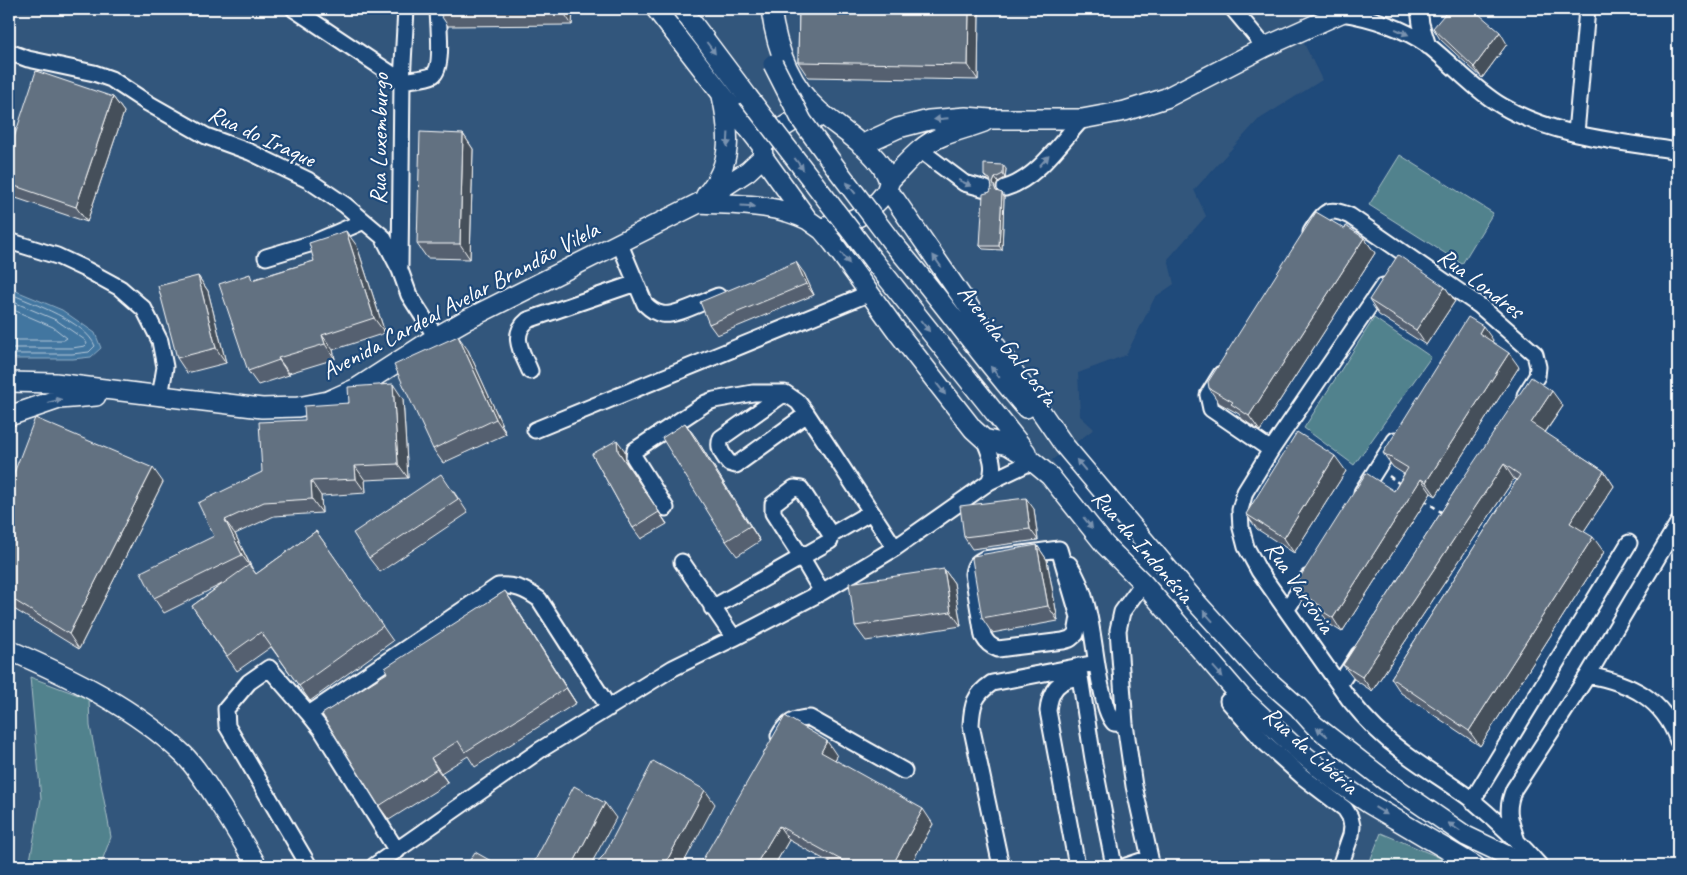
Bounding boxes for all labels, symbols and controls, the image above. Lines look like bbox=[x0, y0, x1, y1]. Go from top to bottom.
one-way arrow bbox=[1395, 28, 1409, 36]
one-way arrow bbox=[706, 41, 716, 55]
street label: Rua Luxemburgo bbox=[363, 72, 395, 205]
street label: Rua do Iraque bbox=[204, 98, 322, 175]
one-way arrow bbox=[933, 115, 949, 123]
one-way arrow bbox=[724, 133, 732, 149]
one-way arrow bbox=[1038, 156, 1050, 168]
one-way arrow bbox=[794, 157, 804, 171]
one-way arrow bbox=[958, 178, 973, 187]
one-way arrow bbox=[846, 181, 856, 195]
one-way arrow bbox=[740, 202, 756, 210]
street label: Avenida Cardeal Avelar Brandão Vilela bbox=[316, 213, 605, 386]
street label: Rua Londres bbox=[1432, 241, 1532, 327]
one-way arrow bbox=[839, 251, 850, 264]
one-way arrow bbox=[932, 255, 942, 268]
street label: Avenida Gal Costa bbox=[951, 278, 1066, 413]
one-way arrow bbox=[920, 319, 931, 332]
one-way arrow bbox=[990, 366, 1001, 379]
one-way arrow bbox=[936, 382, 947, 395]
one-way arrow bbox=[48, 397, 63, 405]
one-way arrow bbox=[1076, 459, 1087, 472]
street label: Rua da Indonésia bbox=[1086, 483, 1201, 610]
one-way arrow bbox=[1083, 516, 1094, 529]
street label: Rua Varsōvia bbox=[1258, 535, 1342, 640]
one-way arrow bbox=[1202, 611, 1214, 623]
one-way arrow bbox=[1213, 665, 1224, 678]
street label: Rua da Libéria bbox=[1257, 699, 1366, 801]
one-way arrow bbox=[1316, 726, 1329, 737]
one-way arrow bbox=[1375, 806, 1388, 815]
one-way arrow bbox=[1447, 822, 1460, 832]

